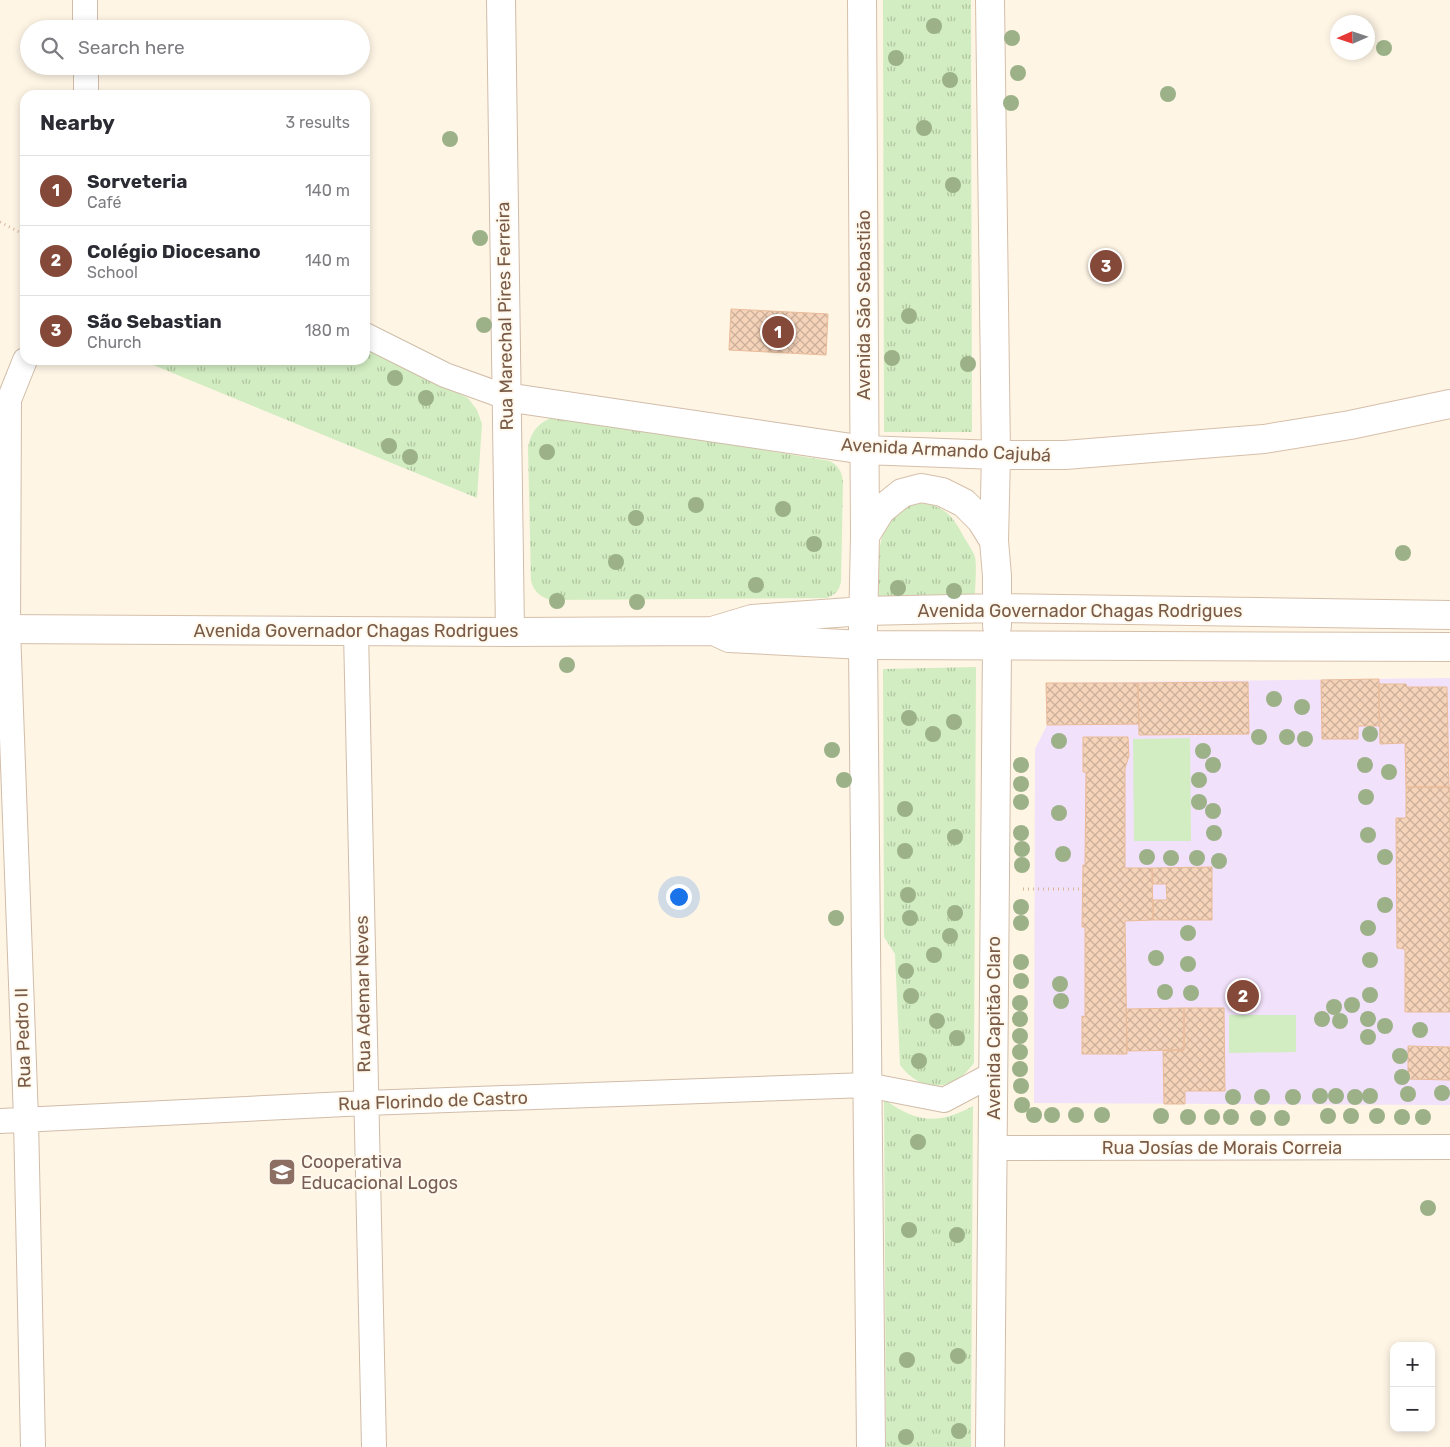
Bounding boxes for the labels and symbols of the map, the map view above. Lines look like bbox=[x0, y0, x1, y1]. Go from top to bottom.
north arrow bbox=[1330, 15, 1375, 60]
street label: Rua Marechal Pires Ferreira bbox=[492, 201, 518, 431]
street label: Avenida São Sebastião bbox=[853, 210, 875, 400]
pin: 3 bbox=[1090, 247, 1122, 285]
pin: 1 bbox=[762, 313, 794, 351]
street label: Avenida Armando Cajubá bbox=[840, 434, 1052, 466]
street label: Avenida Governador Chagas Rodrigues bbox=[918, 600, 1243, 622]
street label: Avenida Governador Chagas Rodrigues bbox=[194, 620, 519, 642]
your location bbox=[666, 884, 692, 910]
street label: Rua Ademar Neves bbox=[351, 915, 375, 1073]
street label: Avenida Capitão Claro bbox=[983, 936, 1005, 1120]
pin: 2 bbox=[1227, 977, 1259, 1015]
street label: Rua Pedro II bbox=[10, 987, 36, 1089]
street label: Rua Florindo de Castro bbox=[338, 1087, 528, 1115]
street label: Rua Josías de Morais Correia bbox=[1102, 1137, 1342, 1159]
place label: Cooperativa Educacional Logos bbox=[301, 1151, 458, 1194]
school or university icon: Cooperativa Educacional Logos bbox=[267, 1157, 297, 1187]

